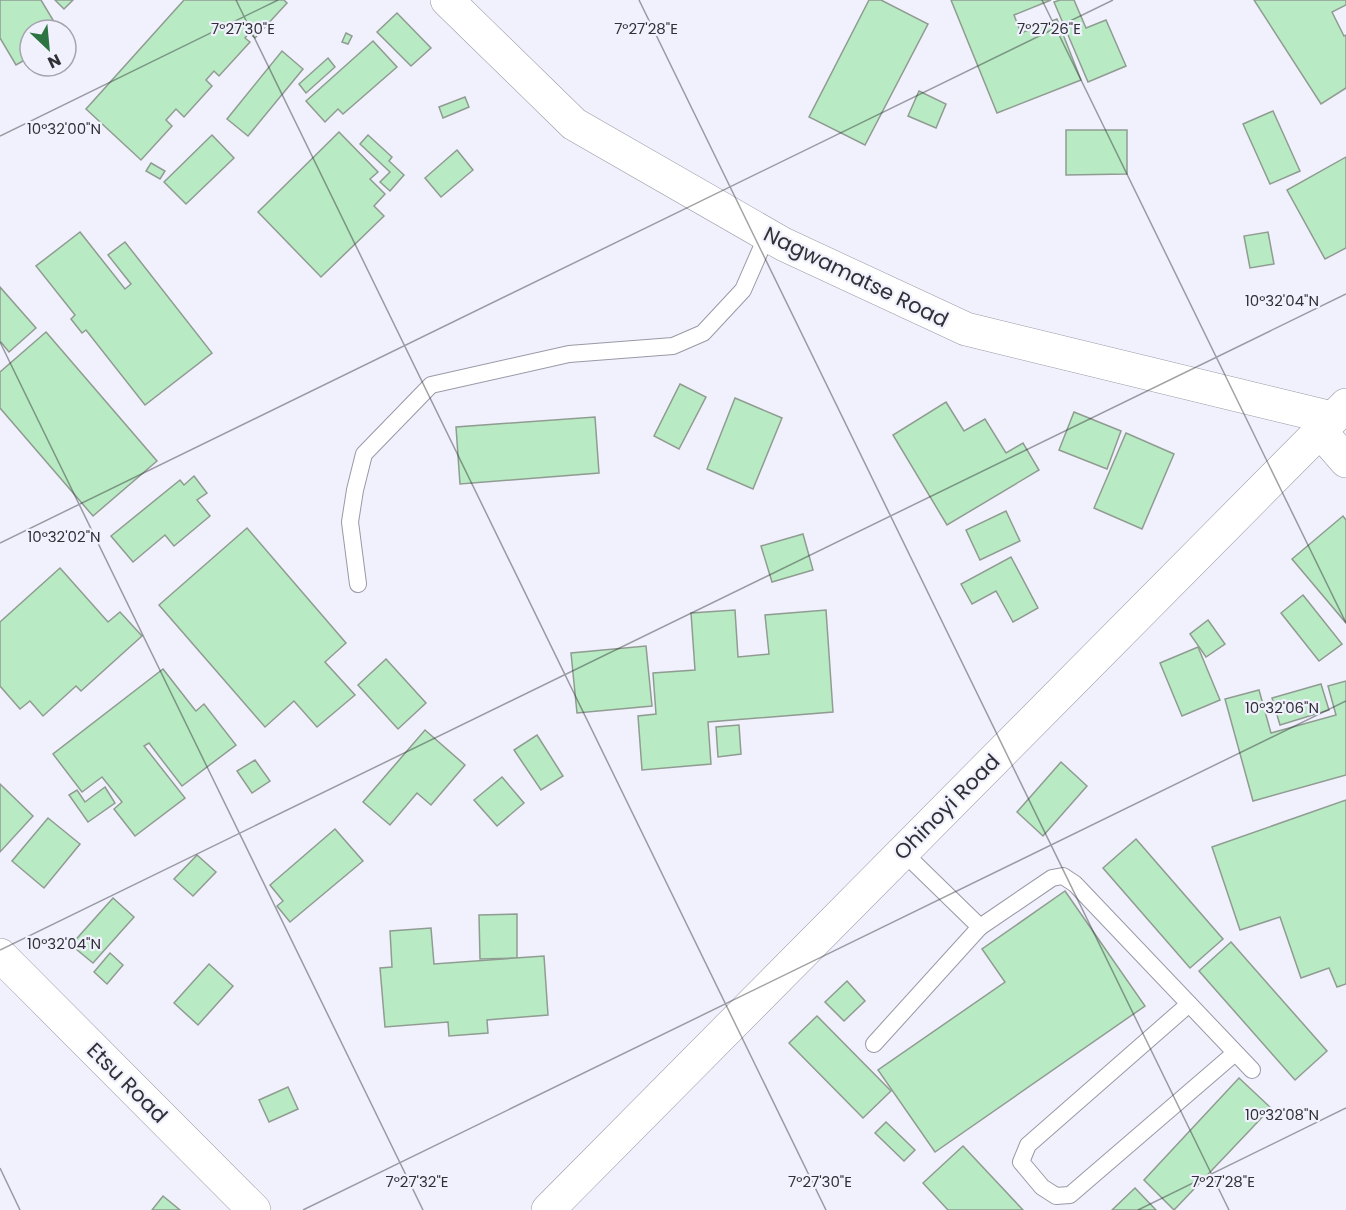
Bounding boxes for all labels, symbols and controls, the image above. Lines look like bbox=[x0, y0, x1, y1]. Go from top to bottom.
north arrow bbox=[18, 18, 78, 78]
text: 7°27'30"E bbox=[211, 18, 275, 39]
text: 7°27'28"E bbox=[614, 18, 678, 39]
text: 7°27'26"E bbox=[1017, 18, 1081, 39]
text: N bbox=[44, 48, 65, 74]
text: 10°32'00"N bbox=[27, 118, 101, 139]
street label: Nagwamatse Road bbox=[759, 219, 953, 334]
text: 10°32'04"N bbox=[1245, 290, 1319, 311]
text: 10°32'02"N bbox=[27, 526, 101, 547]
text: 10°32'06"N bbox=[1245, 697, 1319, 718]
street label: Ohinoyi Road bbox=[887, 747, 1006, 866]
text: 10°32'04"N bbox=[27, 933, 101, 954]
street label: Etsu Road bbox=[81, 1036, 174, 1129]
text: 10°32'08"N bbox=[1245, 1104, 1319, 1125]
text: 7°27'32"E bbox=[385, 1171, 449, 1192]
text: 7°27'30"E bbox=[788, 1171, 852, 1192]
text: 7°27'28"E bbox=[1191, 1171, 1255, 1192]

